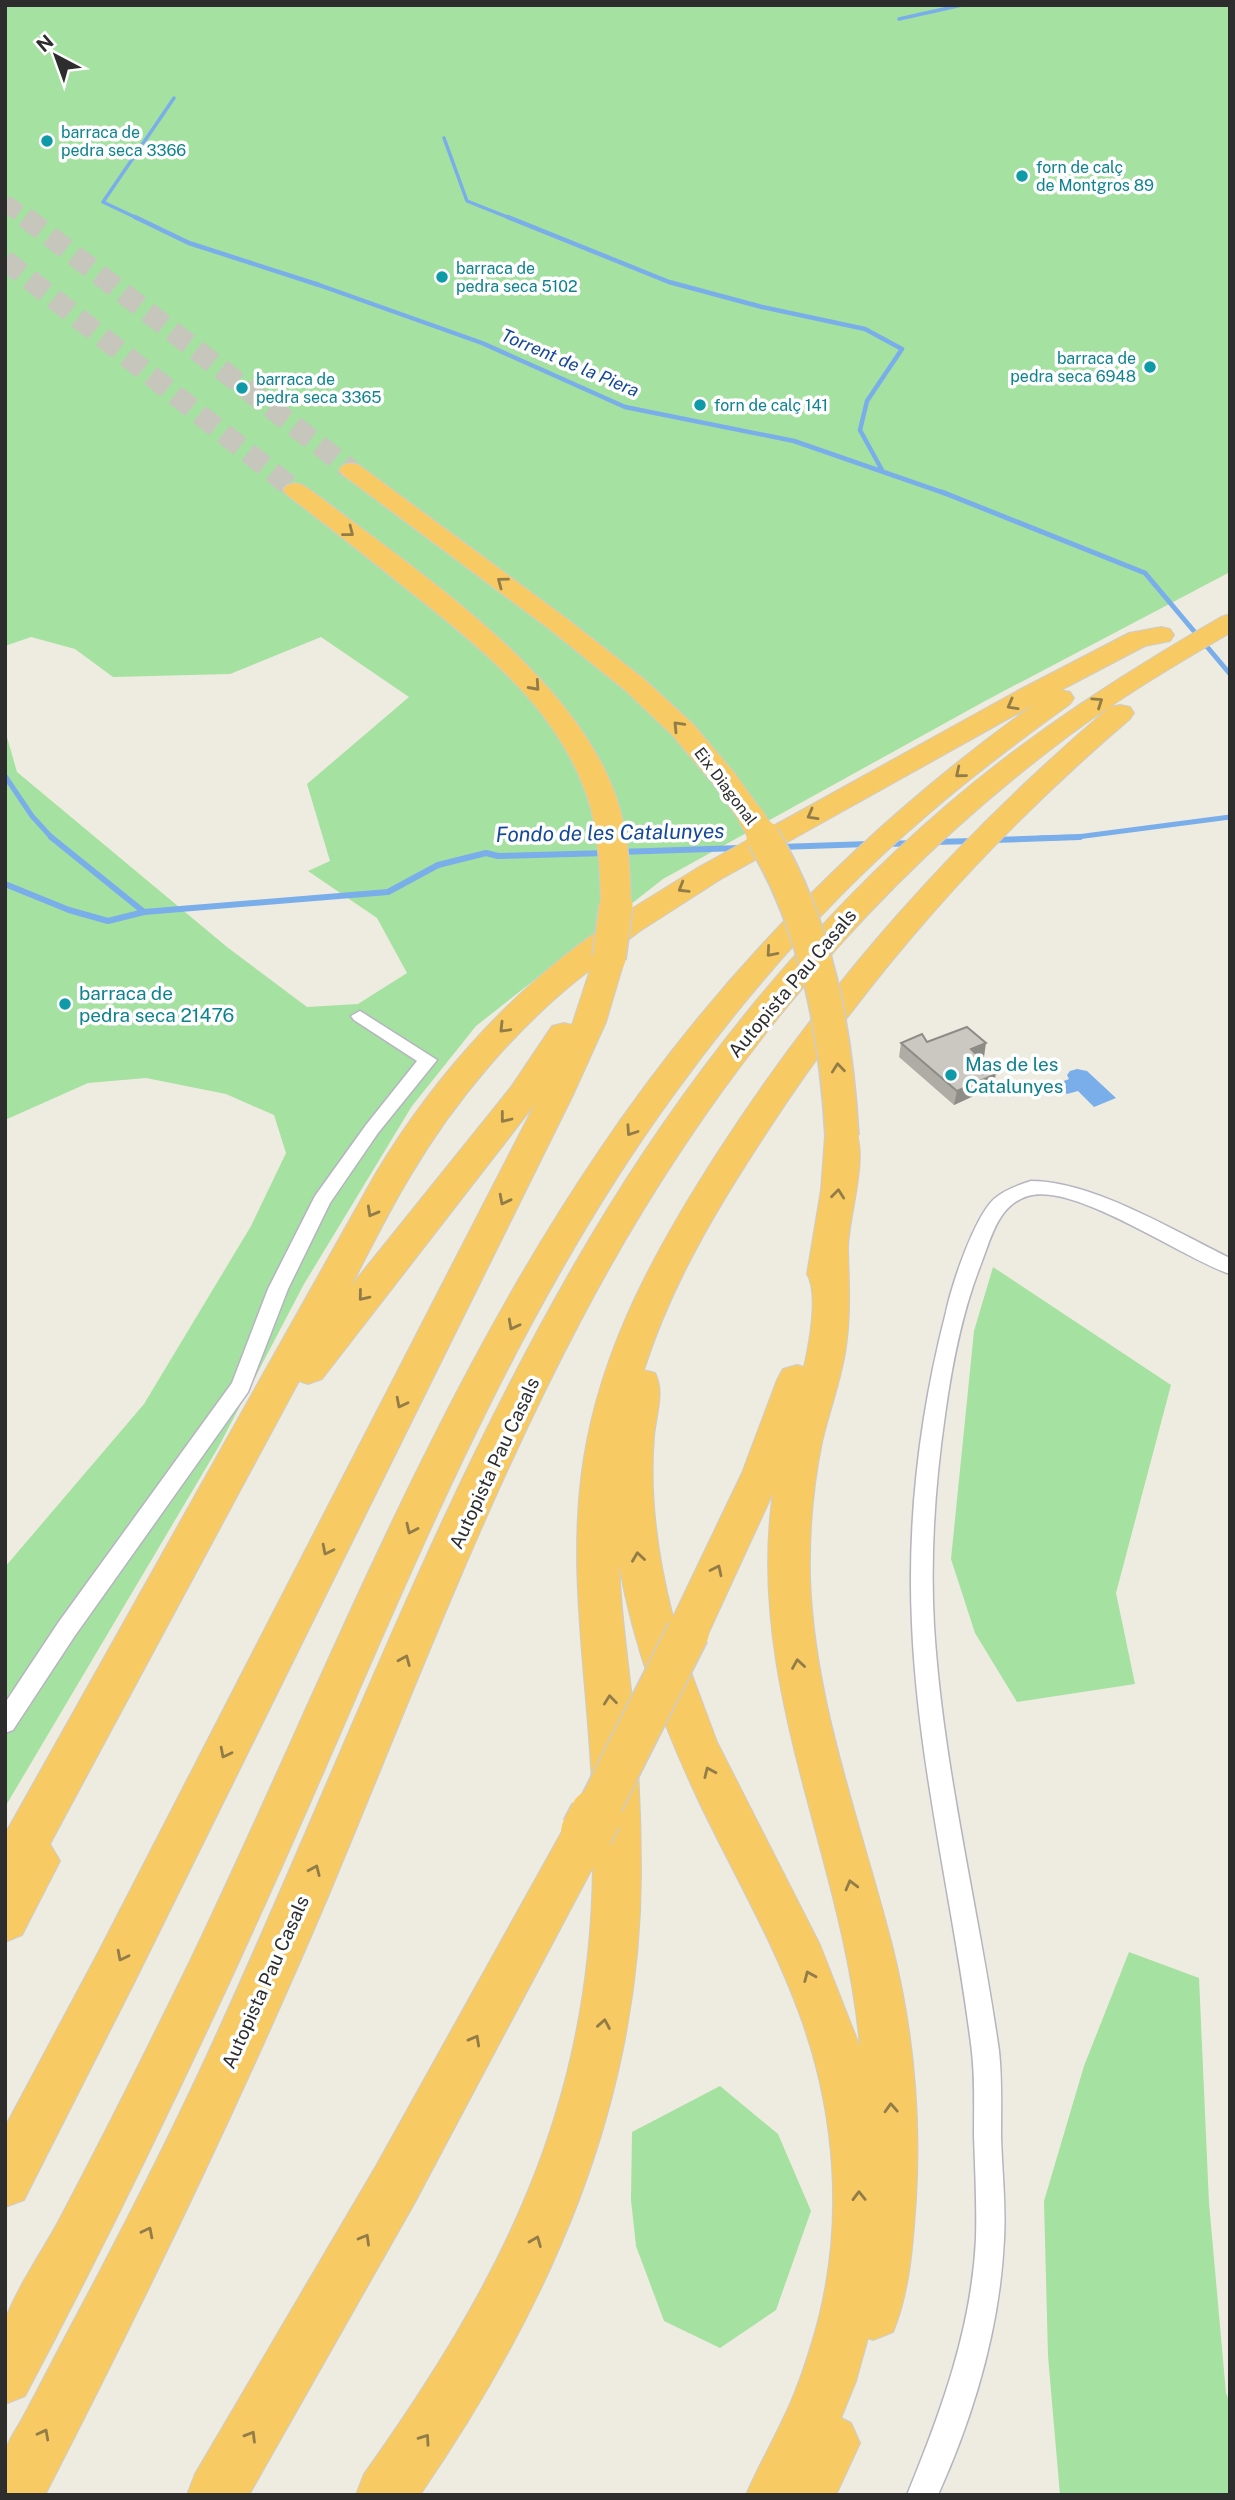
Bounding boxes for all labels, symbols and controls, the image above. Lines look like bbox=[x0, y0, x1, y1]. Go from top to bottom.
north arrow bbox=[21, 21, 91, 91]
text: N bbox=[32, 30, 58, 56]
place label: barraca de pedra seca 3366 bbox=[61, 123, 186, 160]
marker: barraca de pedra seca 3366 bbox=[39, 133, 55, 149]
place label: forn de calç de Montgros 89 bbox=[1036, 158, 1154, 195]
marker: forn de calç de Montgros 89 bbox=[1014, 168, 1030, 184]
place label: barraca de pedra seca 5102 bbox=[456, 259, 578, 296]
marker: barraca de pedra seca 5102 bbox=[434, 269, 450, 285]
water label: Torrent de la Piera bbox=[498, 324, 642, 401]
place label: barraca de pedra seca 6948 bbox=[1010, 349, 1136, 386]
marker: barraca de pedra seca 6948 bbox=[1142, 359, 1158, 375]
place label: barraca de pedra seca 3365 bbox=[256, 370, 382, 407]
marker: barraca de pedra seca 3365 bbox=[234, 380, 250, 396]
place label: forn de calç 141 bbox=[714, 396, 828, 415]
marker: forn de calç 141 bbox=[692, 397, 708, 413]
one-way arrow bbox=[342, 523, 354, 536]
one-way arrow bbox=[497, 578, 510, 590]
one-way arrow bbox=[527, 678, 539, 691]
one-way arrow bbox=[1007, 697, 1019, 710]
one-way arrow bbox=[1090, 698, 1103, 710]
one-way arrow bbox=[673, 721, 686, 734]
street label: Eix Diagonal bbox=[690, 744, 761, 829]
one-way arrow bbox=[955, 764, 967, 777]
one-way arrow bbox=[807, 807, 820, 820]
water label: Fondo de les Catalunyes bbox=[495, 818, 725, 847]
one-way arrow bbox=[678, 880, 691, 893]
street label: Autopista Pau Casals bbox=[724, 904, 860, 1062]
one-way arrow bbox=[767, 943, 779, 956]
place label: barraca de pedra seca 21476 bbox=[79, 982, 234, 1026]
marker: barraca de pedra seca 21476 bbox=[57, 996, 73, 1012]
one-way arrow bbox=[500, 1020, 513, 1033]
place label: Mas de les Catalunyes bbox=[965, 1053, 1063, 1097]
one-way arrow bbox=[831, 1062, 846, 1074]
marker: Mas de les Catalunyes bbox=[943, 1067, 959, 1083]
one-way arrow bbox=[501, 1109, 513, 1122]
one-way arrow bbox=[627, 1123, 639, 1136]
one-way arrow bbox=[831, 1188, 846, 1200]
one-way arrow bbox=[498, 1193, 512, 1205]
one-way arrow bbox=[367, 1205, 380, 1218]
one-way arrow bbox=[359, 1288, 372, 1301]
one-way arrow bbox=[507, 1318, 521, 1330]
street label: Autopista Pau Casals bbox=[445, 1374, 543, 1552]
one-way arrow bbox=[396, 1396, 410, 1408]
one-way arrow bbox=[405, 1522, 419, 1534]
one-way arrow bbox=[322, 1543, 336, 1555]
one-way arrow bbox=[630, 1551, 645, 1562]
one-way arrow bbox=[709, 1565, 723, 1577]
one-way arrow bbox=[396, 1655, 410, 1667]
one-way arrow bbox=[791, 1658, 806, 1670]
one-way arrow bbox=[603, 1694, 618, 1705]
one-way arrow bbox=[219, 1746, 233, 1758]
one-way arrow bbox=[703, 1767, 717, 1779]
one-way arrow bbox=[307, 1864, 321, 1877]
one-way arrow bbox=[845, 1879, 860, 1891]
street label: Autopista Pau Casals bbox=[217, 1892, 313, 2072]
one-way arrow bbox=[117, 1949, 131, 1961]
one-way arrow bbox=[803, 1971, 817, 1983]
one-way arrow bbox=[596, 2018, 611, 2030]
one-way arrow bbox=[467, 2035, 480, 2048]
one-way arrow bbox=[884, 2102, 899, 2113]
one-way arrow bbox=[851, 2190, 867, 2201]
one-way arrow bbox=[140, 2227, 154, 2239]
one-way arrow bbox=[357, 2234, 370, 2246]
one-way arrow bbox=[527, 2235, 541, 2247]
one-way arrow bbox=[36, 2429, 50, 2441]
one-way arrow bbox=[243, 2431, 256, 2443]
one-way arrow bbox=[417, 2434, 429, 2447]

